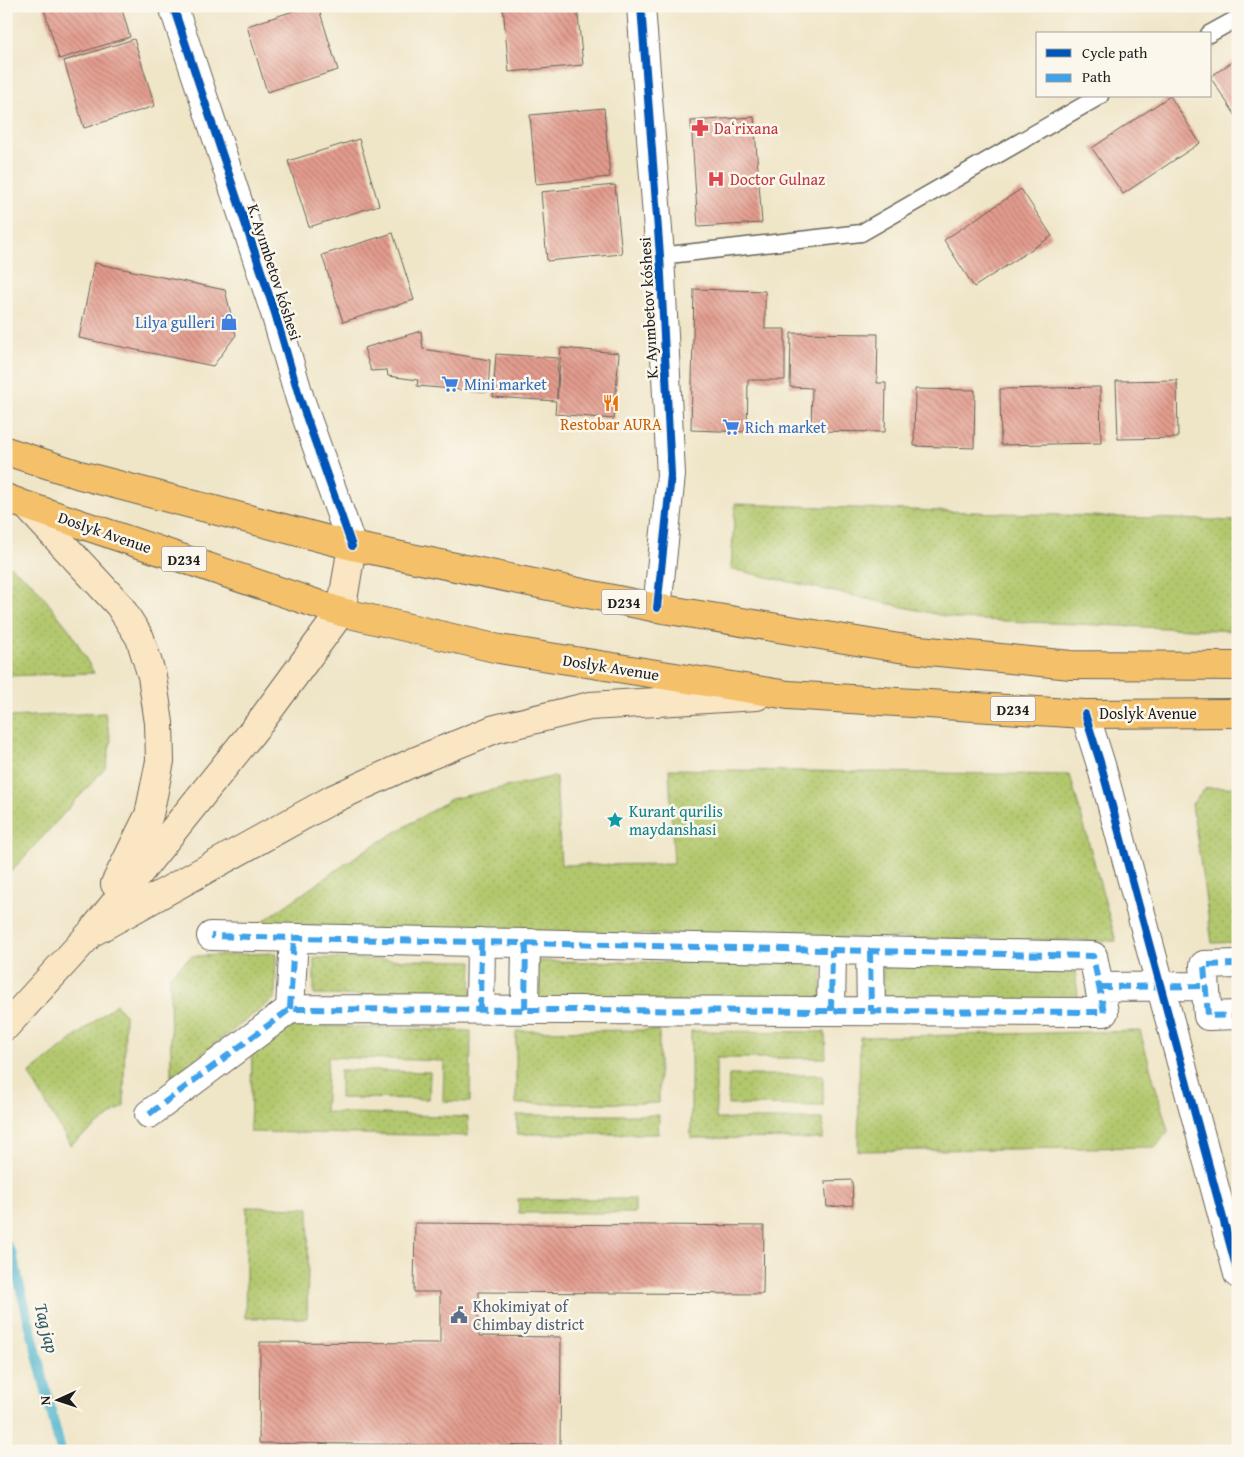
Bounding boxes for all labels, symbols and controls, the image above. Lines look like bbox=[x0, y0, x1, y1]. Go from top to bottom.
legend bbox=[1036, 32, 1212, 98]
text: Cycle path bbox=[1082, 42, 1148, 63]
text: Path bbox=[1082, 66, 1111, 87]
place label: Daʻrixana bbox=[714, 116, 779, 140]
pharmacy icon: Daʻrixana bbox=[690, 118, 710, 138]
place label: Doctor Gulnaz bbox=[730, 167, 825, 191]
hospital icon: Doctor Gulnaz bbox=[706, 169, 726, 189]
street label: K. Ayımbetov kóshesi bbox=[242, 201, 309, 344]
street label: K. Ayımbetov kóshesi bbox=[632, 236, 664, 380]
place label: Lilya gulleri bbox=[135, 310, 216, 334]
shop icon: Lilya gulleri bbox=[219, 312, 239, 332]
place label: Mini market bbox=[464, 372, 547, 396]
supermarket icon: Mini market bbox=[440, 374, 460, 394]
restaurant icon: Restobar AURA bbox=[601, 393, 621, 413]
place label: Restobar AURA bbox=[560, 412, 662, 436]
place label: Rich market bbox=[745, 415, 827, 439]
supermarket icon: Rich market bbox=[721, 417, 741, 437]
street label: Doslyk Avenue bbox=[55, 505, 155, 559]
road number: D234 bbox=[162, 546, 206, 572]
road number: D234 bbox=[602, 590, 646, 614]
street label: Doslyk Avenue bbox=[561, 648, 661, 686]
road number: D234 bbox=[990, 696, 1036, 722]
street label: Doslyk Avenue bbox=[1099, 701, 1197, 725]
place label: Kurant qurilis maydanshasi bbox=[629, 799, 723, 841]
place icon: Kurant qurilis maydanshasi bbox=[605, 810, 625, 830]
place label: Khokimiyat of Chimbay district bbox=[473, 1294, 585, 1336]
water label: Tag jap bbox=[28, 1300, 66, 1356]
public building icon: Khokimiyat of Chimbay district bbox=[449, 1305, 469, 1325]
north arrow bbox=[32, 1374, 82, 1424]
text: N bbox=[35, 1395, 55, 1406]

